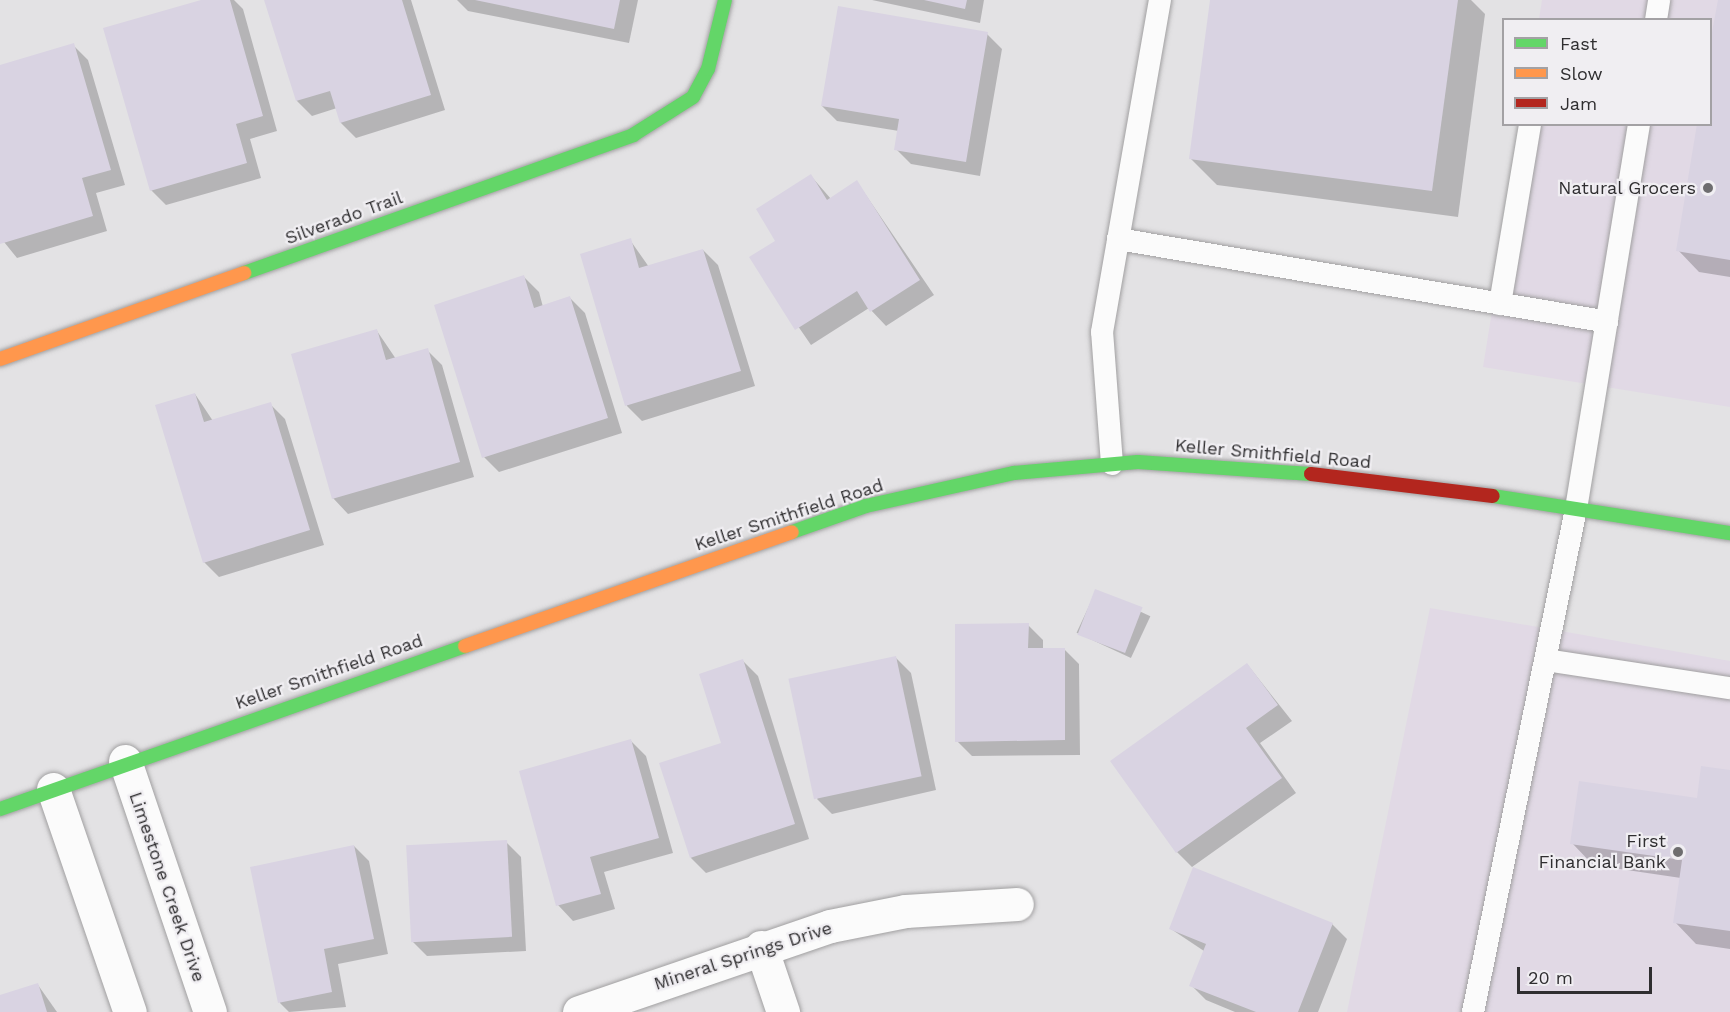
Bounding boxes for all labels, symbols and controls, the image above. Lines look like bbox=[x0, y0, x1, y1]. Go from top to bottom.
legend bbox=[1502, 18, 1712, 126]
text: Fast bbox=[1560, 33, 1597, 54]
text: Slow bbox=[1560, 63, 1603, 84]
text: Jam bbox=[1560, 93, 1597, 114]
place label: Natural Grocers bbox=[1558, 177, 1696, 199]
marker: Natural Grocers bbox=[1701, 181, 1715, 195]
street label: Silverado Trail bbox=[282, 187, 406, 249]
street label: Keller Smithfield Road bbox=[1174, 435, 1372, 473]
street label: Keller Smithfield Road bbox=[692, 474, 886, 556]
street label: Keller Smithfield Road bbox=[232, 630, 426, 714]
street label: Limestone Creek Drive bbox=[124, 789, 210, 985]
place label: First Financial Bank bbox=[1538, 831, 1666, 874]
marker: First Financial Bank bbox=[1671, 845, 1685, 859]
street label: Mineral Springs Drive bbox=[651, 917, 835, 995]
scale bar bbox=[1520, 955, 1655, 993]
text: 20 m bbox=[1528, 967, 1573, 988]

